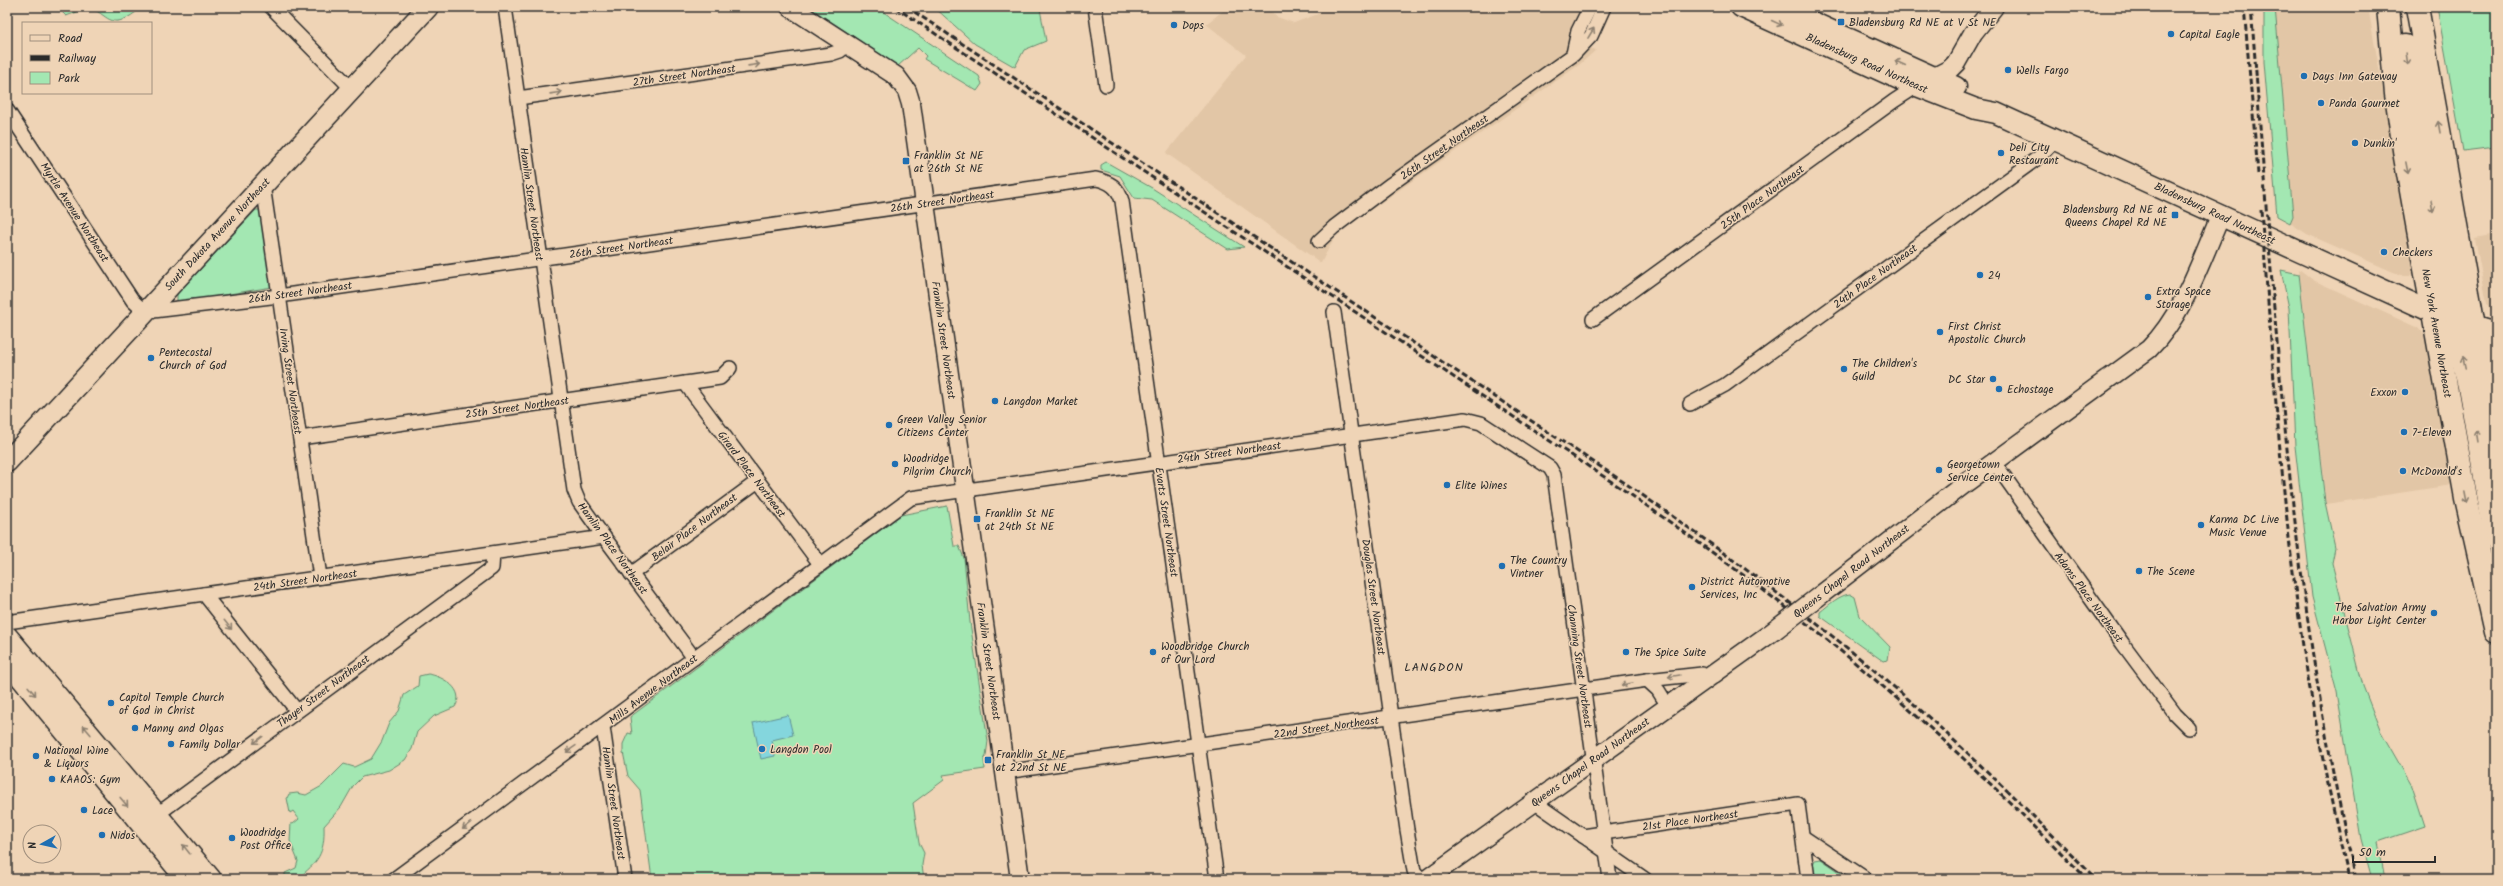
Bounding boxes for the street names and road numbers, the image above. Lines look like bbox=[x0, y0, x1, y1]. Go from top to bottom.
street label: Bladensburg Road Northeast bbox=[1803, 29, 1931, 99]
street label: 27th Street Northeast bbox=[632, 60, 737, 92]
street label: 26th Street Northeast bbox=[1397, 110, 1493, 185]
street label: Hamlin Street Northeast bbox=[514, 146, 548, 263]
street label: Myrtle Avenue Northeast bbox=[35, 159, 114, 267]
street label: 25th Place Northeast bbox=[1717, 161, 1809, 235]
street label: South Dakota Avenue Northeast bbox=[160, 174, 276, 295]
street label: Bladensburg Road Northeast bbox=[2151, 178, 2279, 250]
street label: 26th Street Northeast bbox=[889, 186, 996, 218]
street label: 26th Street Northeast bbox=[568, 232, 675, 264]
street label: 24th Place Northeast bbox=[1830, 240, 1922, 314]
street label: New York Avenue Northeast bbox=[2416, 267, 2456, 400]
street label: 26th Street Northeast bbox=[247, 277, 354, 309]
street label: Franklin Street Northeast bbox=[926, 280, 960, 401]
street label: Irving Street Northeast bbox=[274, 327, 306, 436]
street label: 25th Street Northeast bbox=[464, 392, 571, 424]
street label: Girard Place Northeast bbox=[712, 427, 790, 523]
street label: 24th Street Northeast bbox=[1176, 437, 1283, 469]
street label: Evarts Street Northeast bbox=[1149, 466, 1183, 579]
street label: Belair Place Northeast bbox=[648, 489, 742, 566]
street label: Hamlin Place Northeast bbox=[573, 499, 652, 599]
street label: Queens Chapel Road Northeast bbox=[1789, 520, 1914, 623]
street label: Douglas Street Northeast bbox=[1356, 538, 1390, 657]
street label: Adams Place Northeast bbox=[2049, 548, 2128, 647]
street label: 24th Street Northeast bbox=[252, 565, 359, 597]
street label: Franklin Street Northeast bbox=[971, 601, 1005, 722]
street label: Channing Street Northeast bbox=[1561, 603, 1597, 730]
street label: Thayer Street Northeast bbox=[273, 650, 375, 733]
street label: Mills Avenue Northeast bbox=[605, 650, 703, 729]
street label: 22nd Street Northeast bbox=[1272, 712, 1381, 744]
street label: Queens Chapel Road Northeast bbox=[1527, 713, 1655, 812]
street label: Hamlin Street Northeast bbox=[596, 745, 630, 862]
street label: 21st Place Northeast bbox=[1641, 805, 1740, 837]

